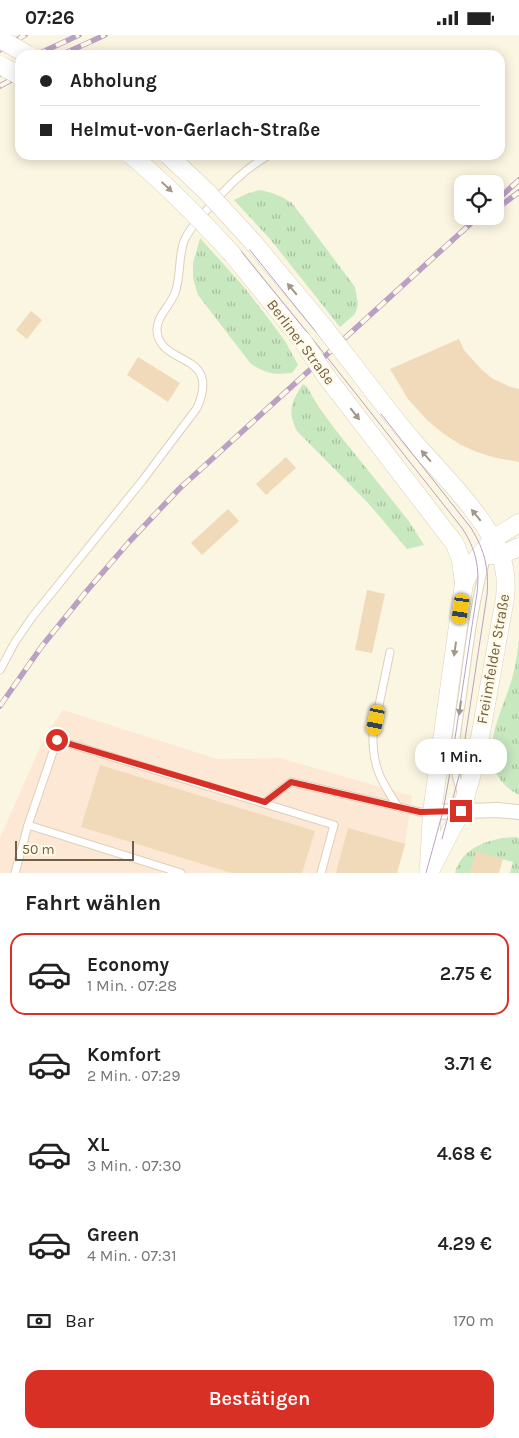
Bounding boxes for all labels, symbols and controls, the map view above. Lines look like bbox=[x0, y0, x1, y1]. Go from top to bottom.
text: 07:26 bbox=[25, 7, 75, 29]
text: Abholung bbox=[70, 70, 157, 92]
text: Helmut-von-Gerlach-Straße bbox=[70, 119, 320, 141]
map controls bbox=[454, 175, 504, 225]
button: locate bbox=[454, 175, 504, 225]
one-way arrow bbox=[161, 181, 173, 193]
one-way arrow bbox=[286, 283, 297, 296]
street label: Berliner Straße bbox=[263, 296, 339, 388]
one-way arrow bbox=[350, 407, 361, 420]
one-way arrow bbox=[421, 449, 432, 462]
one-way arrow bbox=[471, 509, 482, 522]
car bbox=[451, 593, 470, 625]
street label: Freiimfelder Straße bbox=[473, 593, 513, 725]
one-way arrow bbox=[450, 641, 458, 657]
one-way arrow bbox=[456, 700, 464, 716]
car bbox=[365, 704, 386, 736]
route start bbox=[46, 729, 68, 751]
callout: 1 Min. bbox=[415, 739, 507, 773]
text: 1 Min. bbox=[440, 747, 482, 766]
route end bbox=[450, 800, 472, 822]
scale bar bbox=[15, 838, 134, 861]
text: 50 m bbox=[22, 841, 55, 858]
text: Fahrt wählen bbox=[25, 890, 161, 916]
icon: car bbox=[27, 952, 72, 997]
text: Economy bbox=[87, 954, 169, 976]
text: 2.75 € bbox=[440, 963, 492, 985]
text: 1 Min. · 07:28 bbox=[87, 976, 177, 995]
icon: car bbox=[27, 1042, 72, 1087]
text: Komfort bbox=[87, 1044, 161, 1066]
text: 3.71 € bbox=[444, 1053, 492, 1075]
text: 2 Min. · 07:29 bbox=[87, 1066, 181, 1085]
icon: car bbox=[27, 1132, 72, 1177]
text: XL bbox=[87, 1134, 109, 1156]
text: 4.68 € bbox=[437, 1143, 492, 1165]
text: 3 Min. · 07:30 bbox=[87, 1156, 181, 1175]
icon: car bbox=[27, 1222, 72, 1267]
text: Green bbox=[87, 1224, 139, 1246]
text: 4.29 € bbox=[438, 1233, 492, 1255]
text: 4 Min. · 07:31 bbox=[87, 1246, 176, 1265]
icon: cash bbox=[25, 1307, 53, 1335]
text: Bar bbox=[65, 1310, 94, 1332]
text: 170 m bbox=[453, 1311, 494, 1330]
button: Bestätigen bbox=[25, 1370, 494, 1428]

